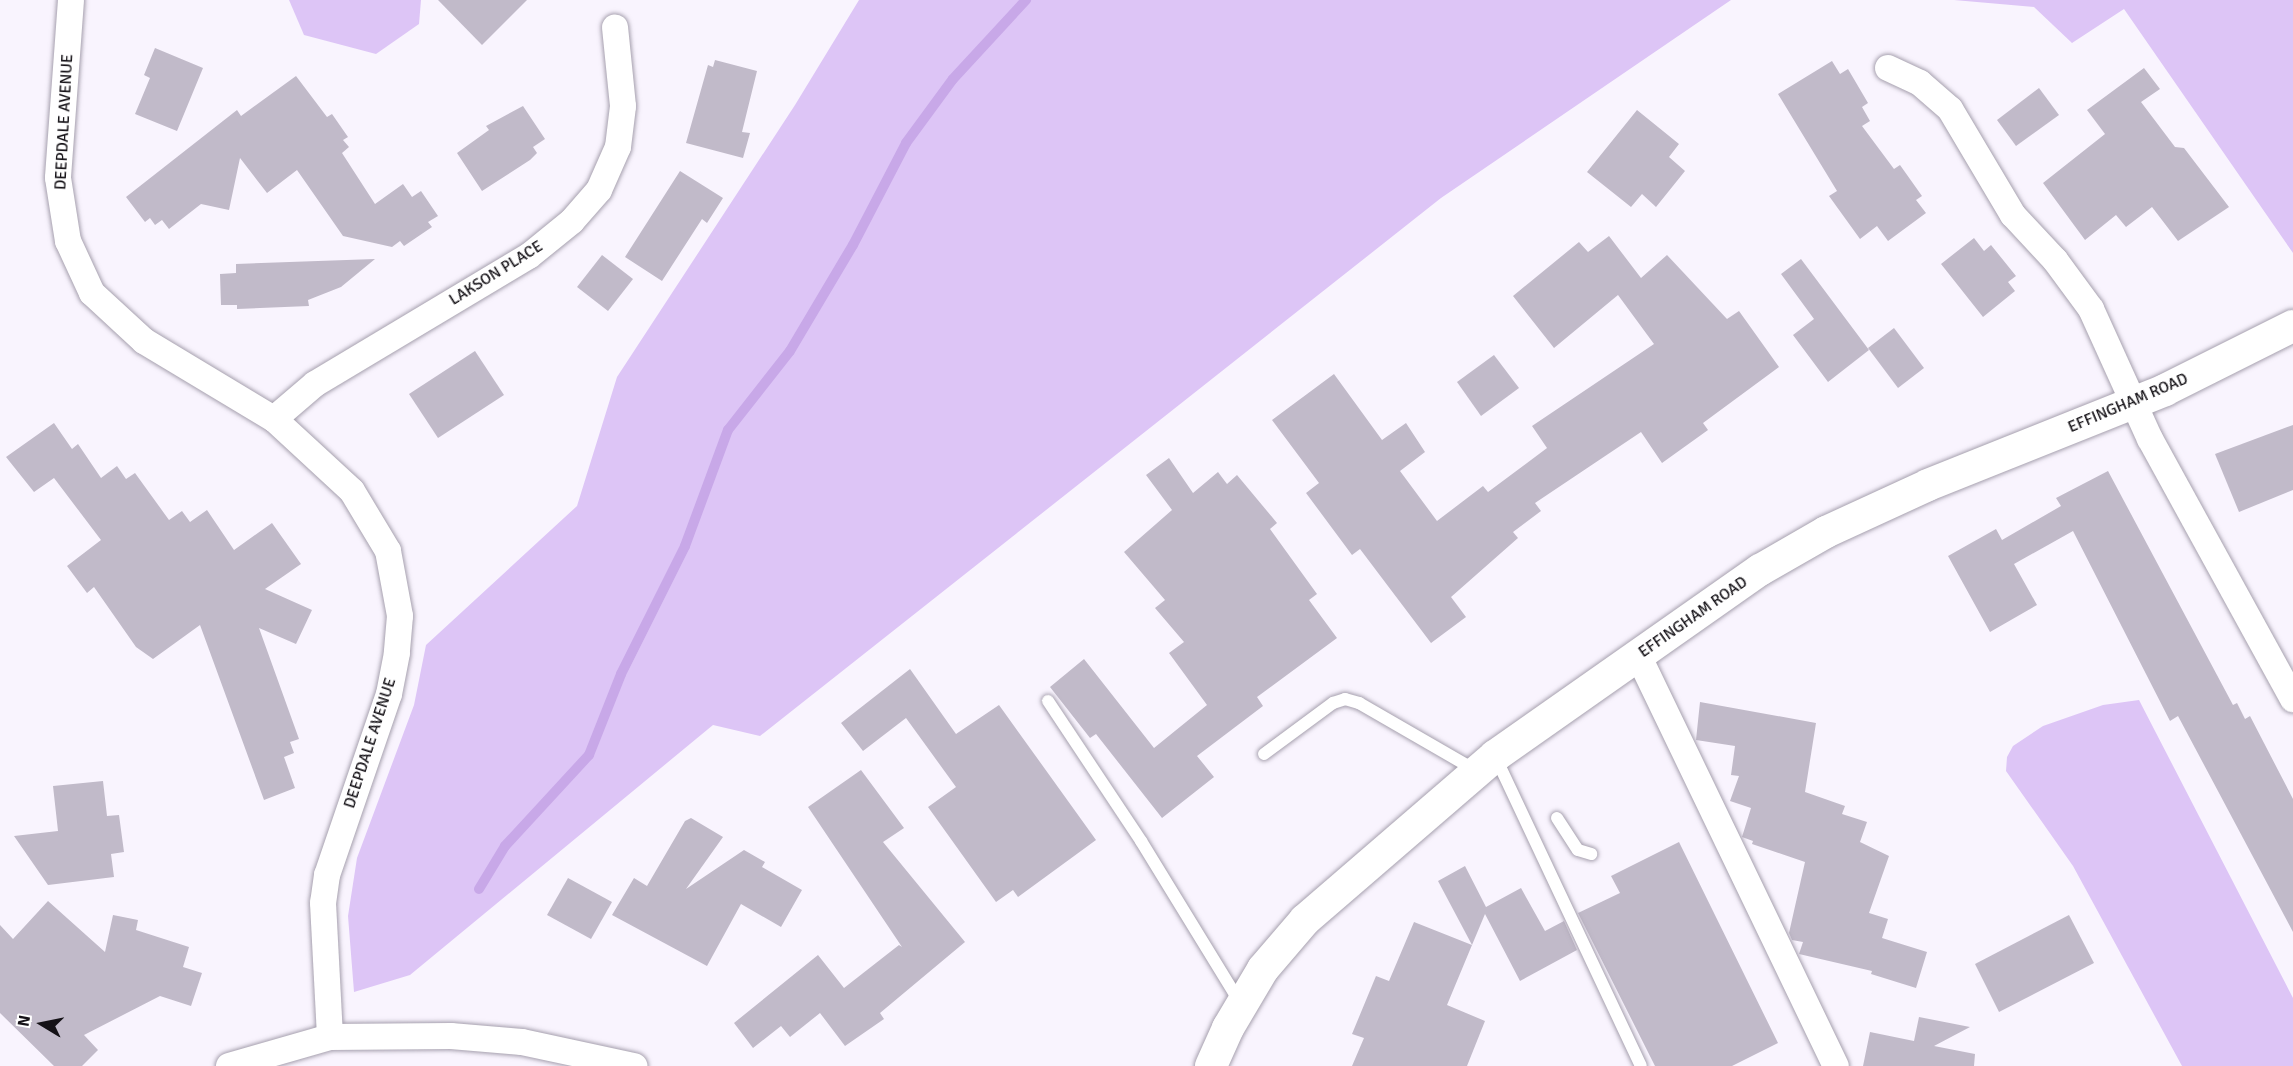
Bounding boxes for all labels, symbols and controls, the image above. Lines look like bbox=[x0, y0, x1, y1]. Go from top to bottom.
street label: DEEPDALE AVENUE bbox=[51, 54, 77, 190]
street label: LAKSON PLACE bbox=[446, 237, 546, 309]
street label: EFFINGHAM ROAD bbox=[2065, 369, 2191, 437]
street label: EFFINGHAM ROAD bbox=[1635, 572, 1751, 662]
street label: DEEPDALE AVENUE bbox=[340, 675, 400, 811]
north arrow bbox=[12, 994, 72, 1054]
text: N bbox=[13, 1014, 35, 1028]

